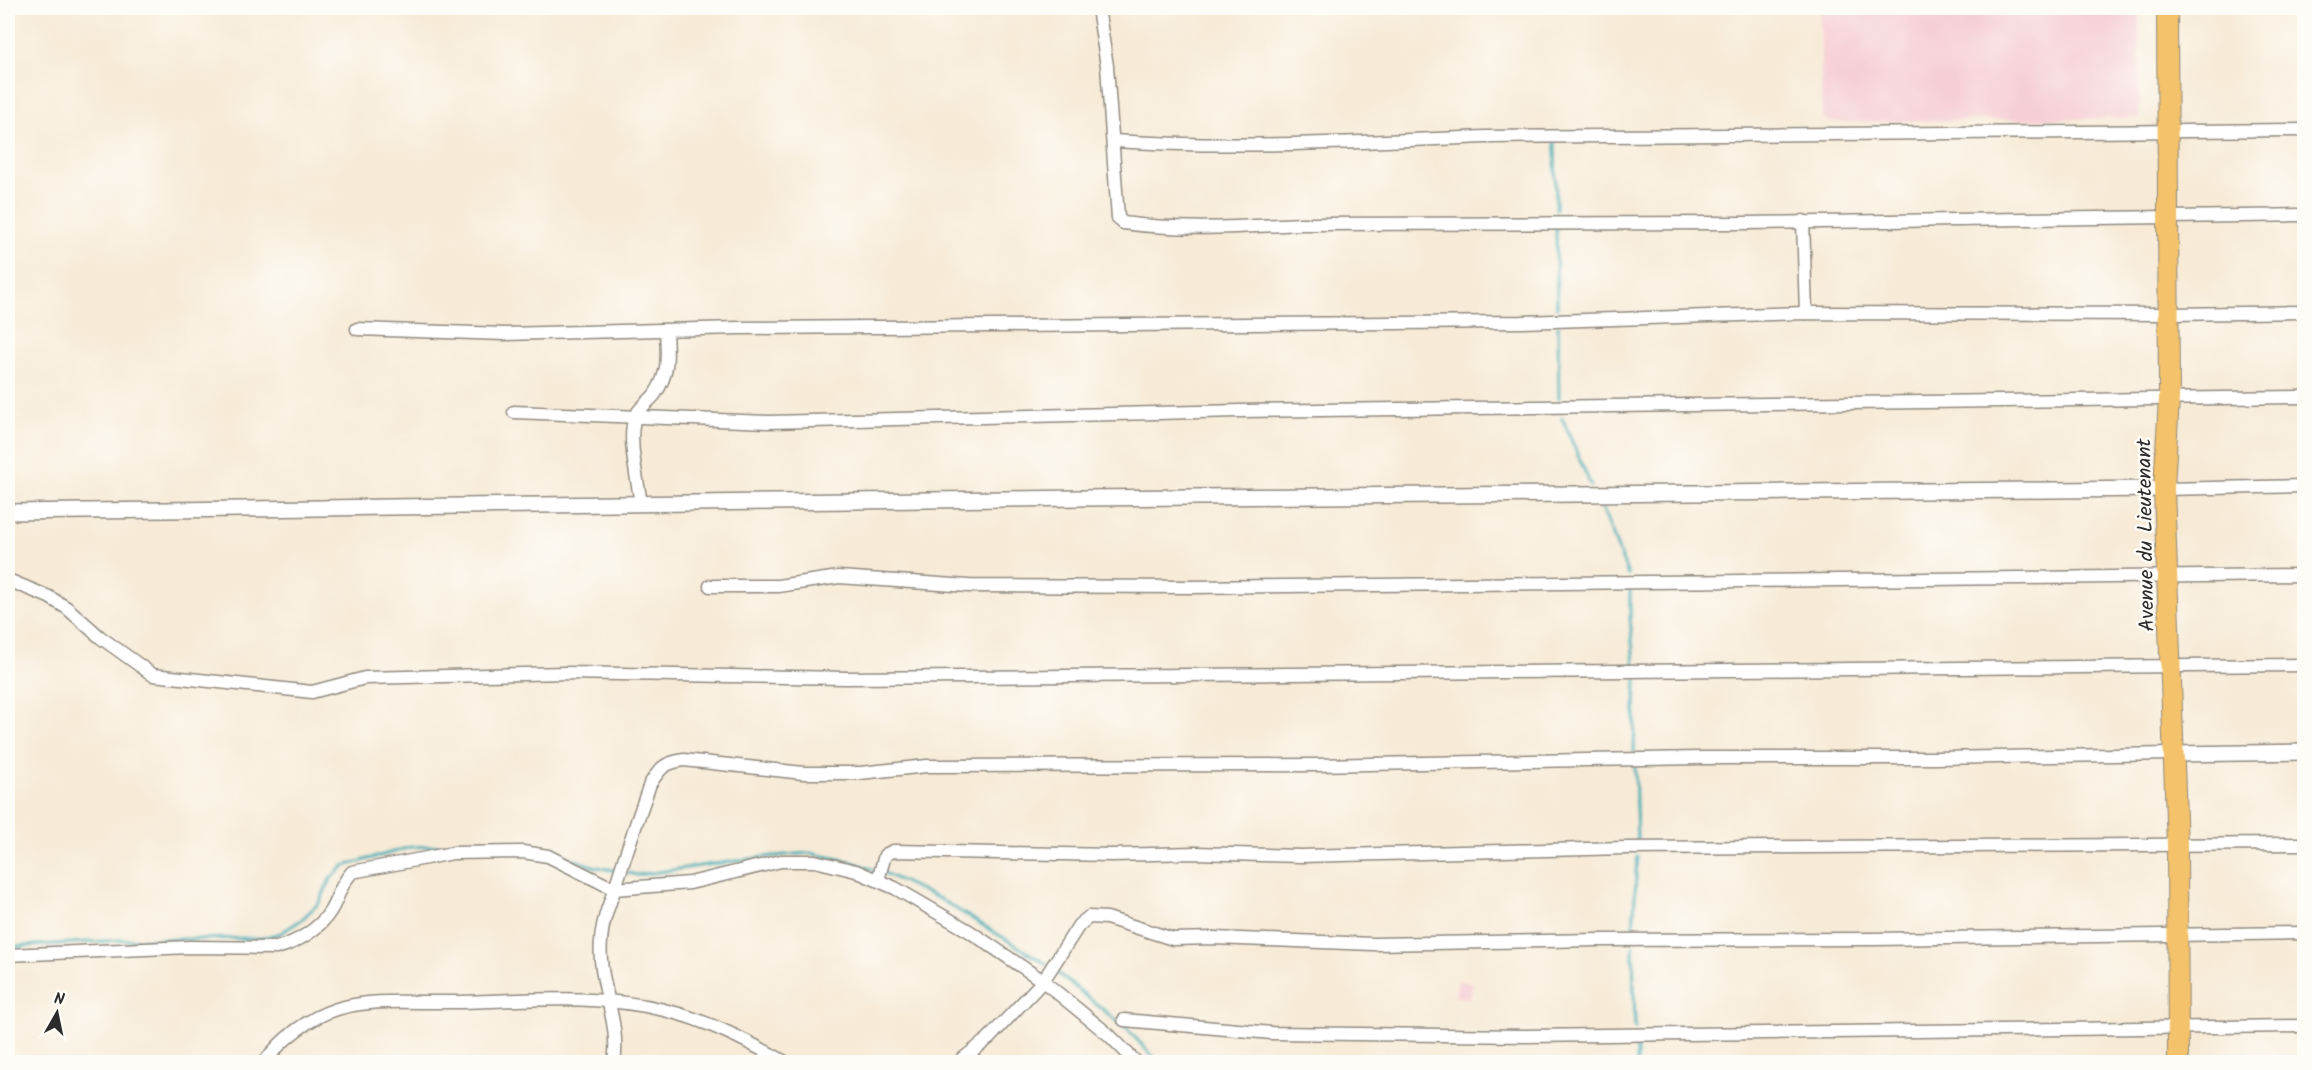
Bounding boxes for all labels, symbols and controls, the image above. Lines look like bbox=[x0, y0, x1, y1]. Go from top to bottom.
street label: Avenue du Lieutenant bbox=[2128, 437, 2165, 632]
north arrow bbox=[27, 983, 87, 1043]
text: N bbox=[52, 987, 66, 1013]

